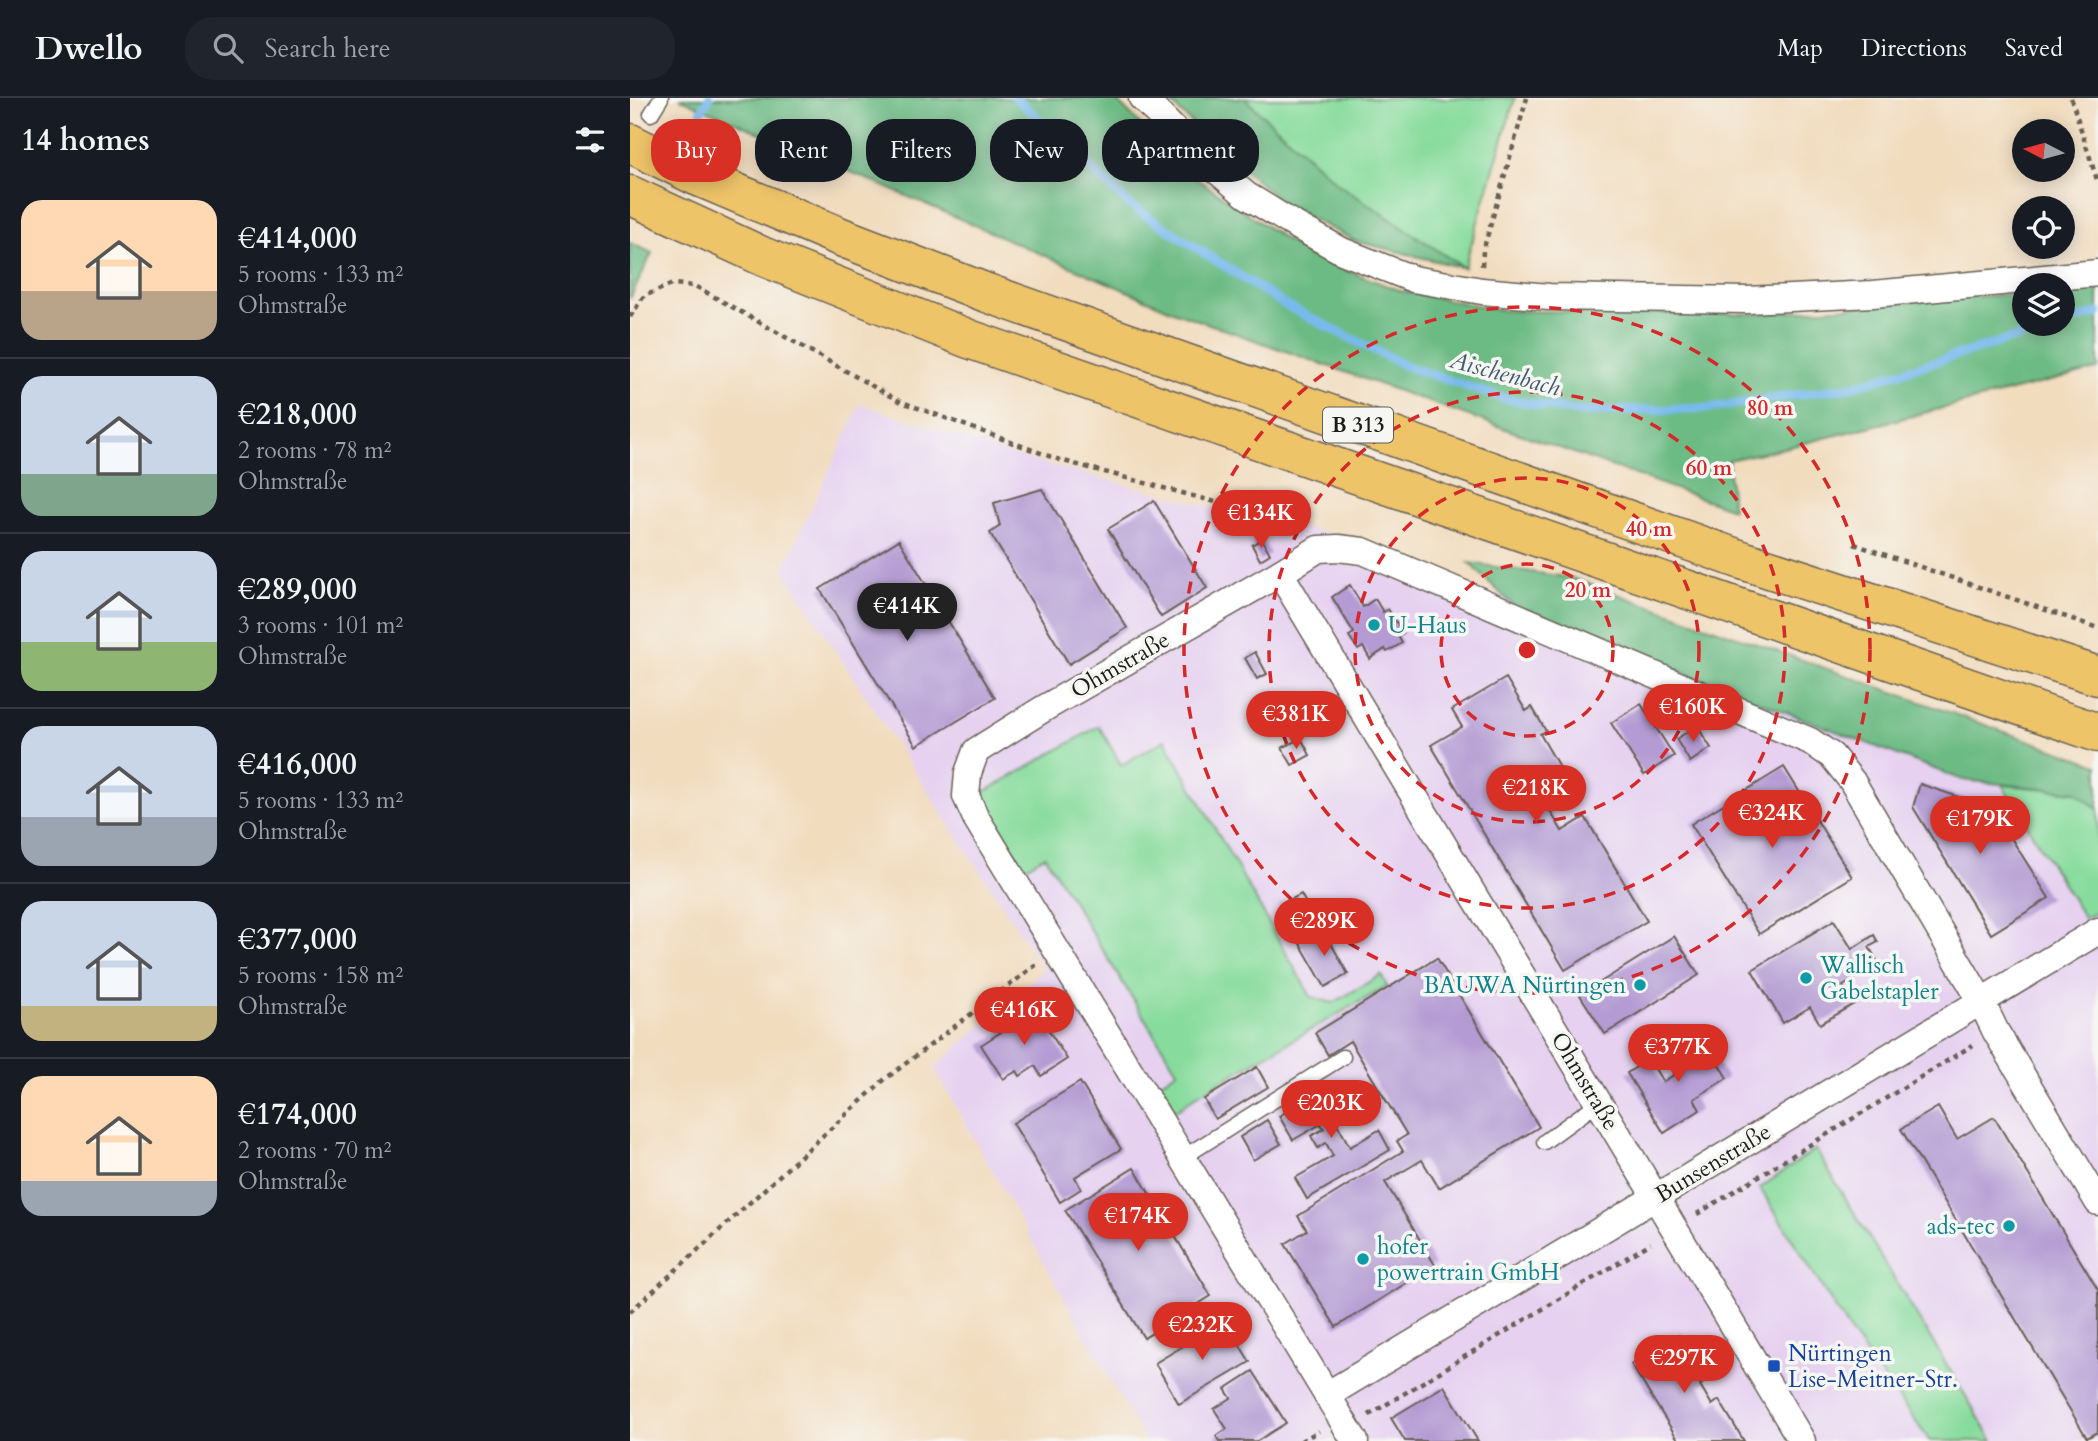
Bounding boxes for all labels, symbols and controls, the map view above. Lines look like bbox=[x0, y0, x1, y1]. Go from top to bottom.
search box bbox=[185, 17, 675, 80]
text: Dwello bbox=[35, 26, 143, 71]
icon: search bbox=[209, 29, 247, 67]
text: Search here bbox=[265, 31, 391, 66]
text: Map bbox=[1777, 32, 1823, 65]
text: Directions bbox=[1861, 32, 1967, 65]
text: Saved bbox=[2005, 32, 2063, 65]
chip: Buy bbox=[651, 119, 741, 182]
chip: Rent bbox=[755, 119, 852, 182]
chip: Filters bbox=[866, 119, 976, 182]
chip: New bbox=[990, 119, 1088, 182]
chip: Apartment bbox=[1102, 119, 1259, 182]
north arrow bbox=[2012, 119, 2076, 182]
map controls bbox=[2012, 119, 2075, 336]
text: 14 homes bbox=[21, 120, 150, 161]
icon: filters bbox=[571, 121, 609, 159]
button: locate bbox=[2012, 196, 2075, 259]
text: €414,000 bbox=[238, 218, 357, 259]
icon: home bbox=[77, 228, 161, 312]
text: 5 rooms · 133 m² bbox=[238, 259, 403, 290]
button: layers bbox=[2012, 273, 2075, 336]
text: Ohmstraße bbox=[238, 290, 347, 321]
water label: Aischenbach bbox=[1445, 343, 1564, 405]
text: €218,000 bbox=[238, 394, 357, 435]
text: 80 m bbox=[1747, 394, 1794, 423]
icon: home bbox=[77, 404, 161, 488]
road number: B 313 bbox=[1323, 408, 1393, 442]
text: 2 rooms · 78 m² bbox=[238, 435, 391, 466]
text: 60 m bbox=[1686, 454, 1733, 483]
text: Ohmstraße bbox=[238, 466, 347, 497]
pin: €134K bbox=[1212, 490, 1310, 550]
text: €134K bbox=[1227, 497, 1295, 528]
text: 40 m bbox=[1626, 515, 1673, 544]
text: €289,000 bbox=[238, 569, 357, 610]
text: 20 m bbox=[1565, 576, 1612, 605]
icon: home bbox=[77, 579, 161, 663]
pin: €414K bbox=[858, 584, 956, 643]
text: €414K bbox=[873, 590, 941, 621]
text: 3 rooms · 101 m² bbox=[238, 610, 403, 641]
place label: U-Haus bbox=[1388, 610, 1467, 641]
marker: U-Haus bbox=[1366, 617, 1382, 633]
street label: Ohmstraße bbox=[1065, 624, 1175, 706]
centre of rings bbox=[1515, 638, 1539, 662]
text: Ohmstraße bbox=[238, 641, 347, 672]
pin: €160K bbox=[1644, 684, 1742, 744]
text: €160K bbox=[1659, 691, 1727, 722]
pin: €381K bbox=[1247, 692, 1345, 751]
text: €381K bbox=[1262, 698, 1330, 729]
text: €416,000 bbox=[238, 744, 357, 785]
icon: home bbox=[77, 754, 161, 838]
pin: €218K bbox=[1487, 766, 1585, 825]
text: €218K bbox=[1502, 772, 1570, 803]
text: 5 rooms · 133 m² bbox=[238, 785, 403, 816]
pin: €324K bbox=[1723, 790, 1821, 850]
pin: €179K bbox=[1931, 796, 2029, 856]
text: €324K bbox=[1738, 797, 1806, 828]
text: €179K bbox=[1946, 803, 2014, 834]
text: Ohmstraße bbox=[238, 816, 347, 847]
pin: €289K bbox=[1275, 898, 1373, 958]
text: €289K bbox=[1290, 905, 1358, 936]
text: €377,000 bbox=[238, 919, 357, 960]
icon: home bbox=[77, 929, 161, 1013]
place label: Wallisch Gabelstapler bbox=[1819, 950, 1939, 1007]
text: 5 rooms · 158 m² bbox=[238, 960, 403, 991]
place label: BAUWA Nürtingen bbox=[1423, 970, 1626, 1001]
marker: Wallisch Gabelstapler bbox=[1798, 970, 1814, 986]
marker: BAUWA Nürtingen bbox=[1632, 977, 1648, 993]
pin: €416K bbox=[975, 988, 1073, 1047]
text: Ohmstraße bbox=[238, 991, 347, 1022]
text: €416K bbox=[990, 994, 1058, 1025]
pin: €377K bbox=[1629, 1024, 1727, 1084]
street label: Ohmstraße bbox=[1544, 1026, 1626, 1136]
text: €377K bbox=[1644, 1031, 1712, 1062]
pin: €203K bbox=[1282, 1080, 1380, 1140]
text: €203K bbox=[1297, 1087, 1365, 1118]
text: €174,000 bbox=[238, 1094, 357, 1135]
icon: home bbox=[77, 1104, 161, 1188]
street label: Bunsenstraße bbox=[1649, 1116, 1777, 1210]
text: 2 rooms · 70 m² bbox=[238, 1135, 391, 1166]
text: Ohmstraße bbox=[238, 1166, 347, 1197]
pin: €174K bbox=[1089, 1194, 1187, 1253]
text: €174K bbox=[1104, 1200, 1172, 1231]
place label: ads-tec bbox=[1927, 1211, 1995, 1242]
marker: ads-tec bbox=[2001, 1218, 2017, 1234]
place label: hofer powertrain GmbH bbox=[1377, 1231, 1559, 1288]
marker: hofer powertrain GmbH bbox=[1355, 1251, 1371, 1267]
pin: €232K bbox=[1153, 1302, 1251, 1362]
text: €232K bbox=[1168, 1309, 1236, 1340]
pin: €297K bbox=[1635, 1336, 1733, 1395]
place label: Nürtingen Lise-Meitner-Str. bbox=[1788, 1338, 1958, 1395]
text: €297K bbox=[1650, 1342, 1718, 1373]
marker: Nürtingen Lise-Meitner-Str. bbox=[1766, 1358, 1782, 1374]

